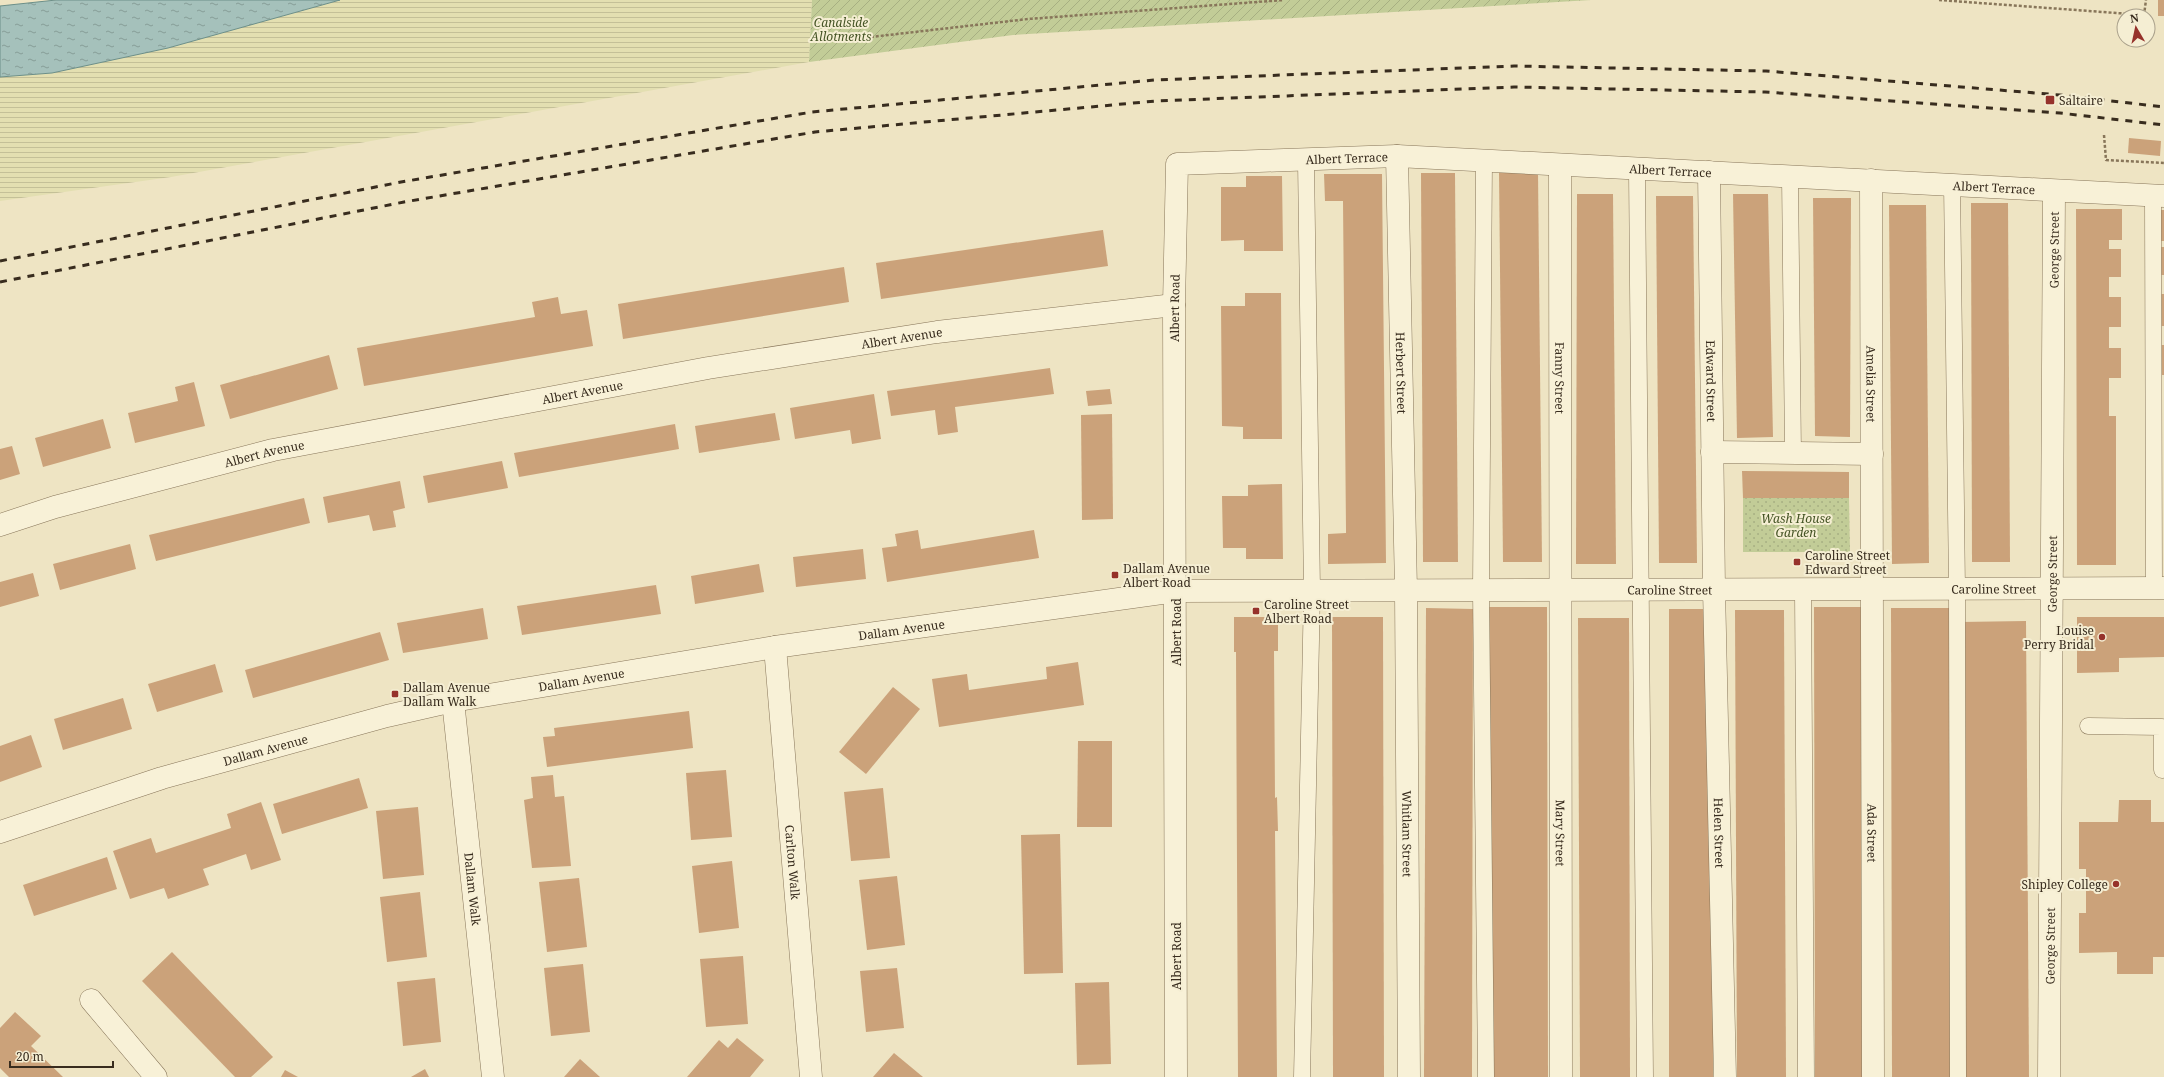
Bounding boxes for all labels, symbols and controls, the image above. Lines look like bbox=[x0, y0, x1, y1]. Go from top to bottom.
north arrow bbox=[2116, 8, 2156, 48]
text: N bbox=[2129, 9, 2140, 26]
park label: Canalside Allotments bbox=[810, 14, 872, 45]
place label: Saltaire bbox=[2059, 92, 2103, 109]
marker: Saltaire bbox=[2044, 94, 2056, 106]
street label: Albert Terrace bbox=[1305, 148, 1388, 168]
street label: Albert Terrace bbox=[1629, 160, 1712, 181]
street label: Albert Terrace bbox=[1952, 177, 2036, 198]
street label: George Street bbox=[2045, 211, 2062, 289]
street label: Albert Road bbox=[1165, 273, 1183, 342]
street label: Albert Avenue bbox=[860, 323, 943, 352]
street label: Herbert Street bbox=[1392, 332, 1411, 414]
street label: Edward Street bbox=[1703, 340, 1720, 422]
street label: Fanny Street bbox=[1552, 342, 1569, 414]
street label: Amelia Street bbox=[1863, 345, 1880, 423]
street label: Albert Avenue bbox=[541, 376, 624, 408]
street label: Albert Avenue bbox=[222, 436, 306, 471]
park label: Wash House Garden bbox=[1761, 510, 1831, 541]
street label: George Street bbox=[2043, 535, 2061, 613]
place label: Caroline Street Edward Street bbox=[1805, 547, 1890, 578]
marker: Caroline Street Edward Street bbox=[1792, 557, 1802, 567]
place label: Dallam Avenue Albert Road bbox=[1123, 560, 1210, 591]
marker: Dallam Avenue Albert Road bbox=[1110, 570, 1120, 580]
street label: Caroline Street bbox=[1951, 580, 2036, 597]
street label: Caroline Street bbox=[1627, 581, 1712, 598]
place label: Caroline Street Albert Road bbox=[1264, 596, 1349, 627]
street label: Albert Road bbox=[1168, 597, 1185, 666]
marker: Caroline Street Albert Road bbox=[1251, 606, 1261, 616]
street label: Dallam Avenue bbox=[857, 615, 946, 644]
place label: Louise Perry Bridal bbox=[2024, 622, 2094, 653]
marker: Louise Perry Bridal bbox=[2097, 632, 2107, 642]
street label: Dallam Avenue bbox=[537, 664, 626, 695]
place label: Dallam Avenue Dallam Walk bbox=[403, 679, 490, 710]
marker: Dallam Avenue Dallam Walk bbox=[390, 689, 400, 699]
street label: Dallam Avenue bbox=[221, 730, 310, 769]
street label: Whitlam Street bbox=[1399, 790, 1416, 877]
street label: Helen Street bbox=[1710, 797, 1729, 868]
street label: Mary Street bbox=[1552, 799, 1569, 867]
street label: Ada Street bbox=[1864, 803, 1881, 863]
street label: Carlton Walk bbox=[781, 824, 805, 901]
street label: Dallam Walk bbox=[461, 852, 485, 927]
place label: Shipley College bbox=[2022, 876, 2108, 893]
marker: Shipley College bbox=[2111, 879, 2121, 889]
street label: George Street bbox=[2041, 907, 2058, 985]
street label: Albert Road bbox=[1168, 921, 1185, 990]
scale bar bbox=[10, 1043, 113, 1069]
text: 20 m bbox=[16, 1048, 44, 1065]

